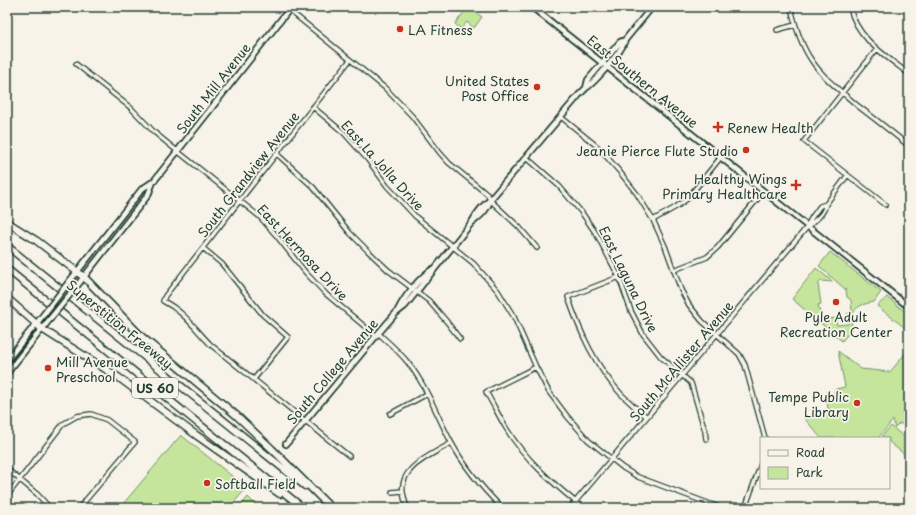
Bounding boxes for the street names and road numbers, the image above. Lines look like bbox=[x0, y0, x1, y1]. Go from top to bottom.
street label: East Southern Avenue bbox=[583, 30, 703, 132]
street label: South Mill Avenue bbox=[172, 39, 254, 137]
street label: South Grandview Avenue bbox=[193, 107, 303, 241]
street label: East La Jolla Drive bbox=[337, 116, 429, 214]
street label: East Hermosa Drive bbox=[253, 200, 353, 304]
street label: East Laguna Drive bbox=[595, 223, 663, 335]
street label: Superstition Freeway bbox=[63, 275, 177, 373]
street label: South McAllister Avenue bbox=[625, 297, 737, 425]
street label: South College Avenue bbox=[282, 314, 382, 428]
road number: US 60 bbox=[132, 378, 178, 398]

